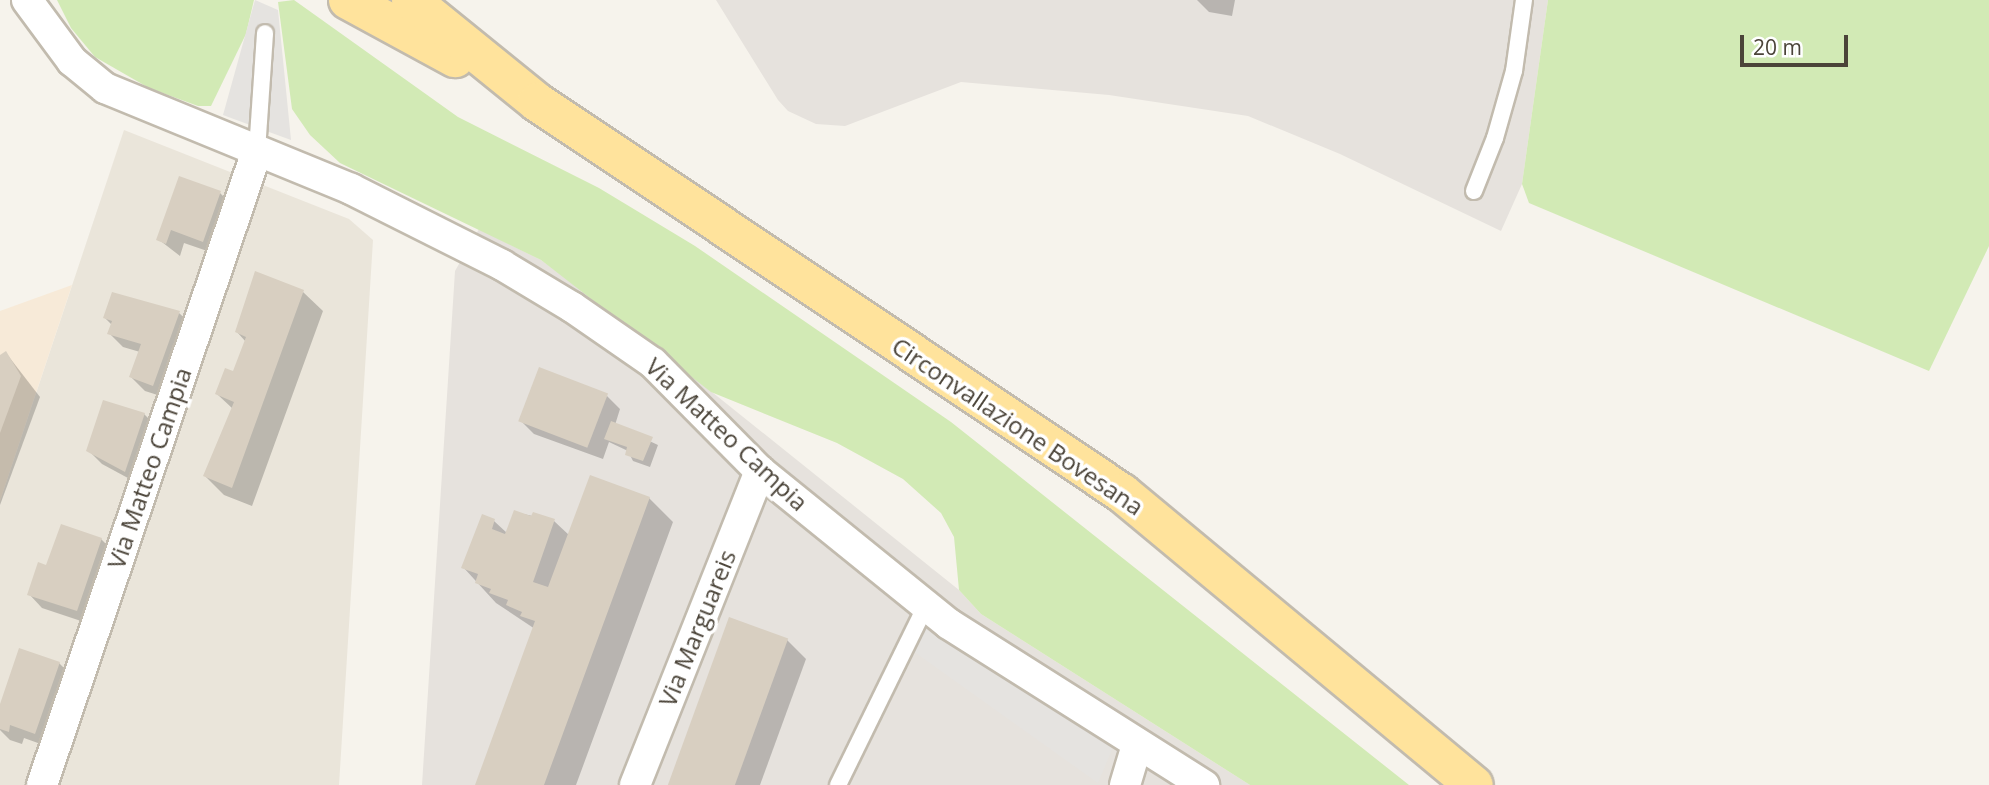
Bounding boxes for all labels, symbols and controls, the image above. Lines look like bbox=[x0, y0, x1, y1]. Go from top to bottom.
scale bar bbox=[1744, 21, 1853, 65]
text: 20 m bbox=[1753, 33, 1802, 61]
street label: Circonvallazione Bovesana bbox=[887, 331, 1149, 521]
street label: Via Matteo Campia bbox=[640, 352, 814, 516]
street label: Via Matteo Campia bbox=[101, 364, 197, 572]
street label: Via Marguareis bbox=[652, 545, 742, 711]

